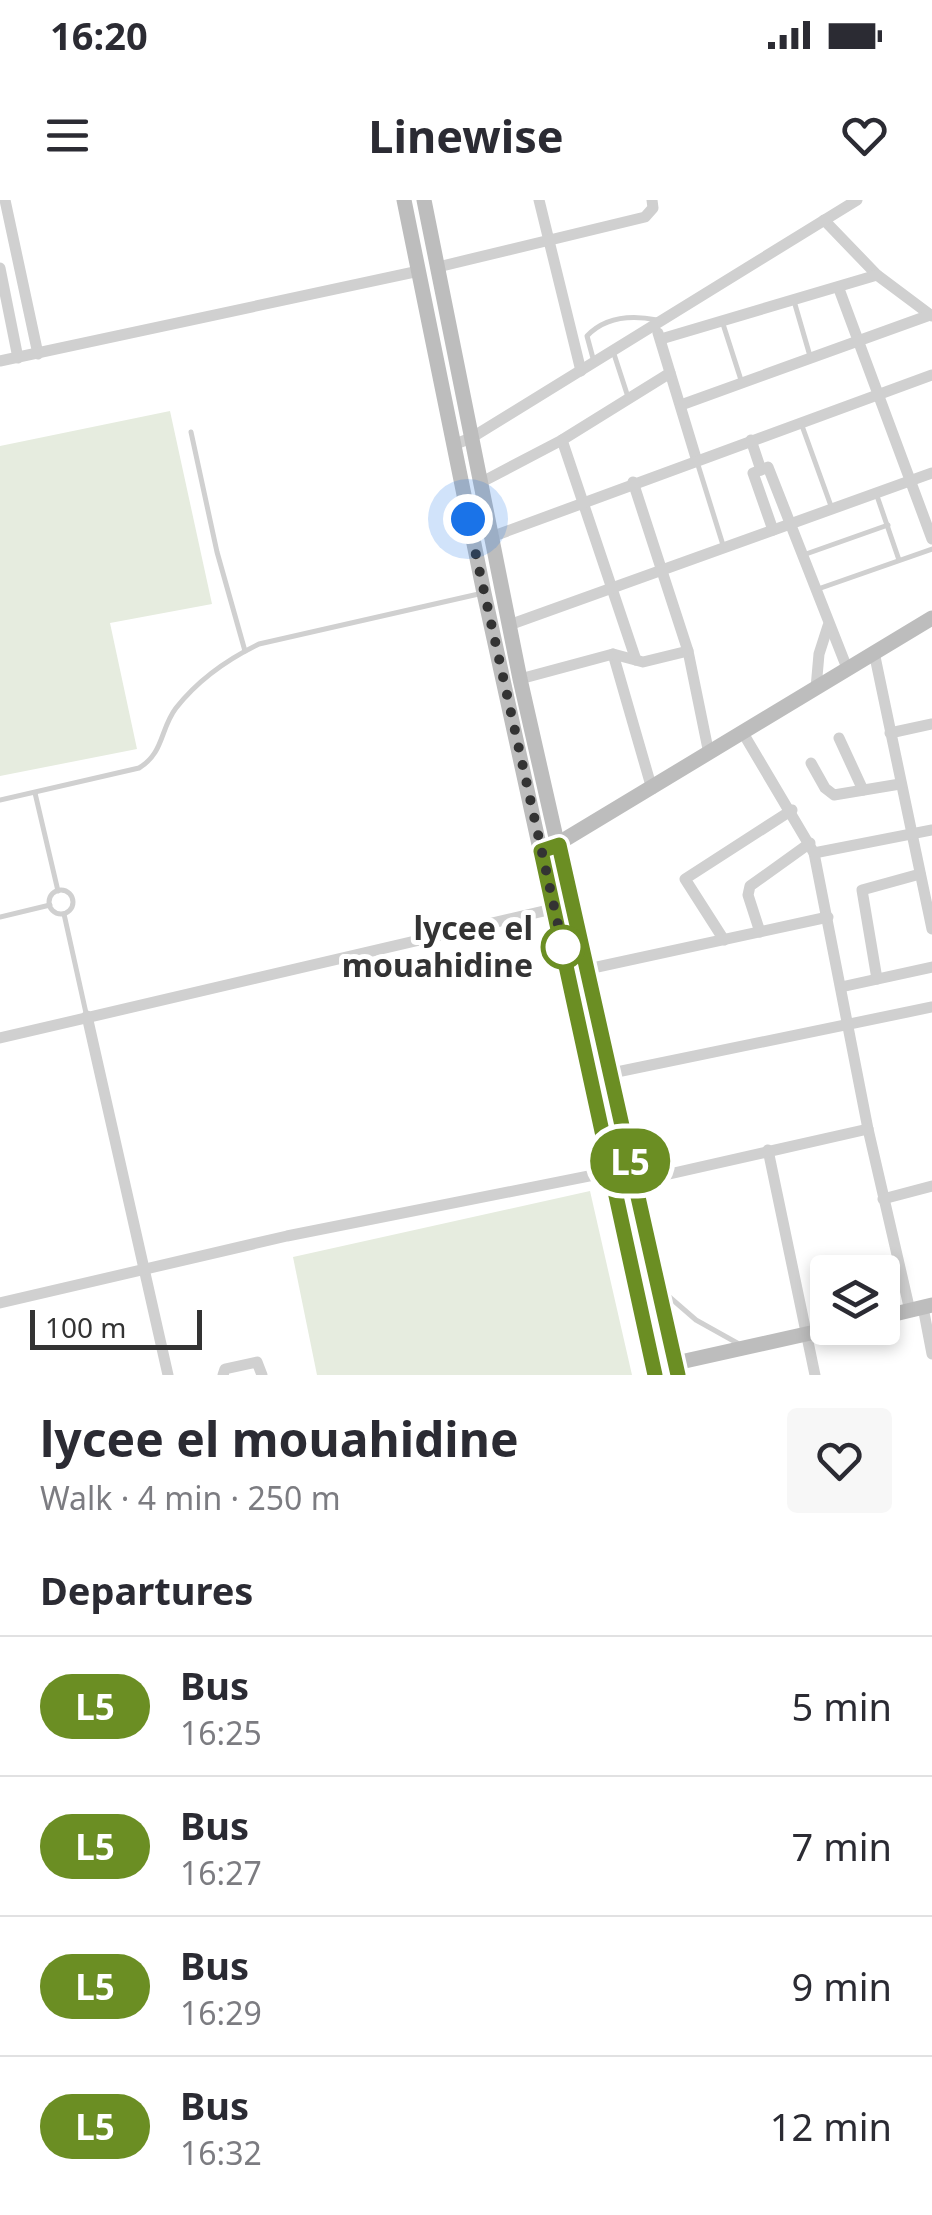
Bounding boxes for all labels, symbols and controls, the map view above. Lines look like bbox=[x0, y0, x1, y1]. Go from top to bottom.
text: 16:20 bbox=[50, 9, 148, 61]
text: Linewise bbox=[368, 105, 564, 166]
icon: menu bbox=[40, 108, 95, 163]
icon: heart bbox=[837, 108, 892, 163]
your location bbox=[443, 494, 493, 544]
place label: lycee el mouahidine bbox=[342, 906, 533, 986]
marker: lycee el mouahidine bbox=[542, 926, 584, 968]
line badge: L5 bbox=[585, 1128, 675, 1194]
text: L5 bbox=[610, 1138, 650, 1185]
map controls bbox=[810, 1255, 900, 1345]
button: layers bbox=[810, 1255, 900, 1345]
scale bar bbox=[30, 1305, 202, 1350]
text: 100 m bbox=[45, 1308, 127, 1346]
text: lycee el mouahidine bbox=[40, 1406, 519, 1471]
button: heart bbox=[787, 1408, 892, 1513]
text: Walk · 4 min · 250 m bbox=[40, 1476, 341, 1519]
text: Departures bbox=[40, 1564, 253, 1616]
text: Bus bbox=[180, 1659, 249, 1711]
text: 5 min bbox=[792, 1680, 892, 1732]
text: L5 bbox=[75, 1683, 115, 1730]
text: 16:25 bbox=[180, 1711, 262, 1754]
text: Bus bbox=[180, 1799, 249, 1851]
text: 7 min bbox=[792, 1820, 892, 1872]
text: L5 bbox=[75, 1823, 115, 1870]
text: 16:27 bbox=[180, 1851, 262, 1894]
text: Bus bbox=[180, 1939, 249, 1991]
text: 9 min bbox=[792, 1960, 892, 2012]
text: L5 bbox=[75, 1963, 115, 2010]
text: 16:29 bbox=[180, 1991, 262, 2034]
text: Bus bbox=[180, 2079, 249, 2131]
text: 12 min bbox=[770, 2100, 892, 2152]
text: L5 bbox=[75, 2103, 115, 2150]
text: 16:32 bbox=[180, 2131, 262, 2174]

